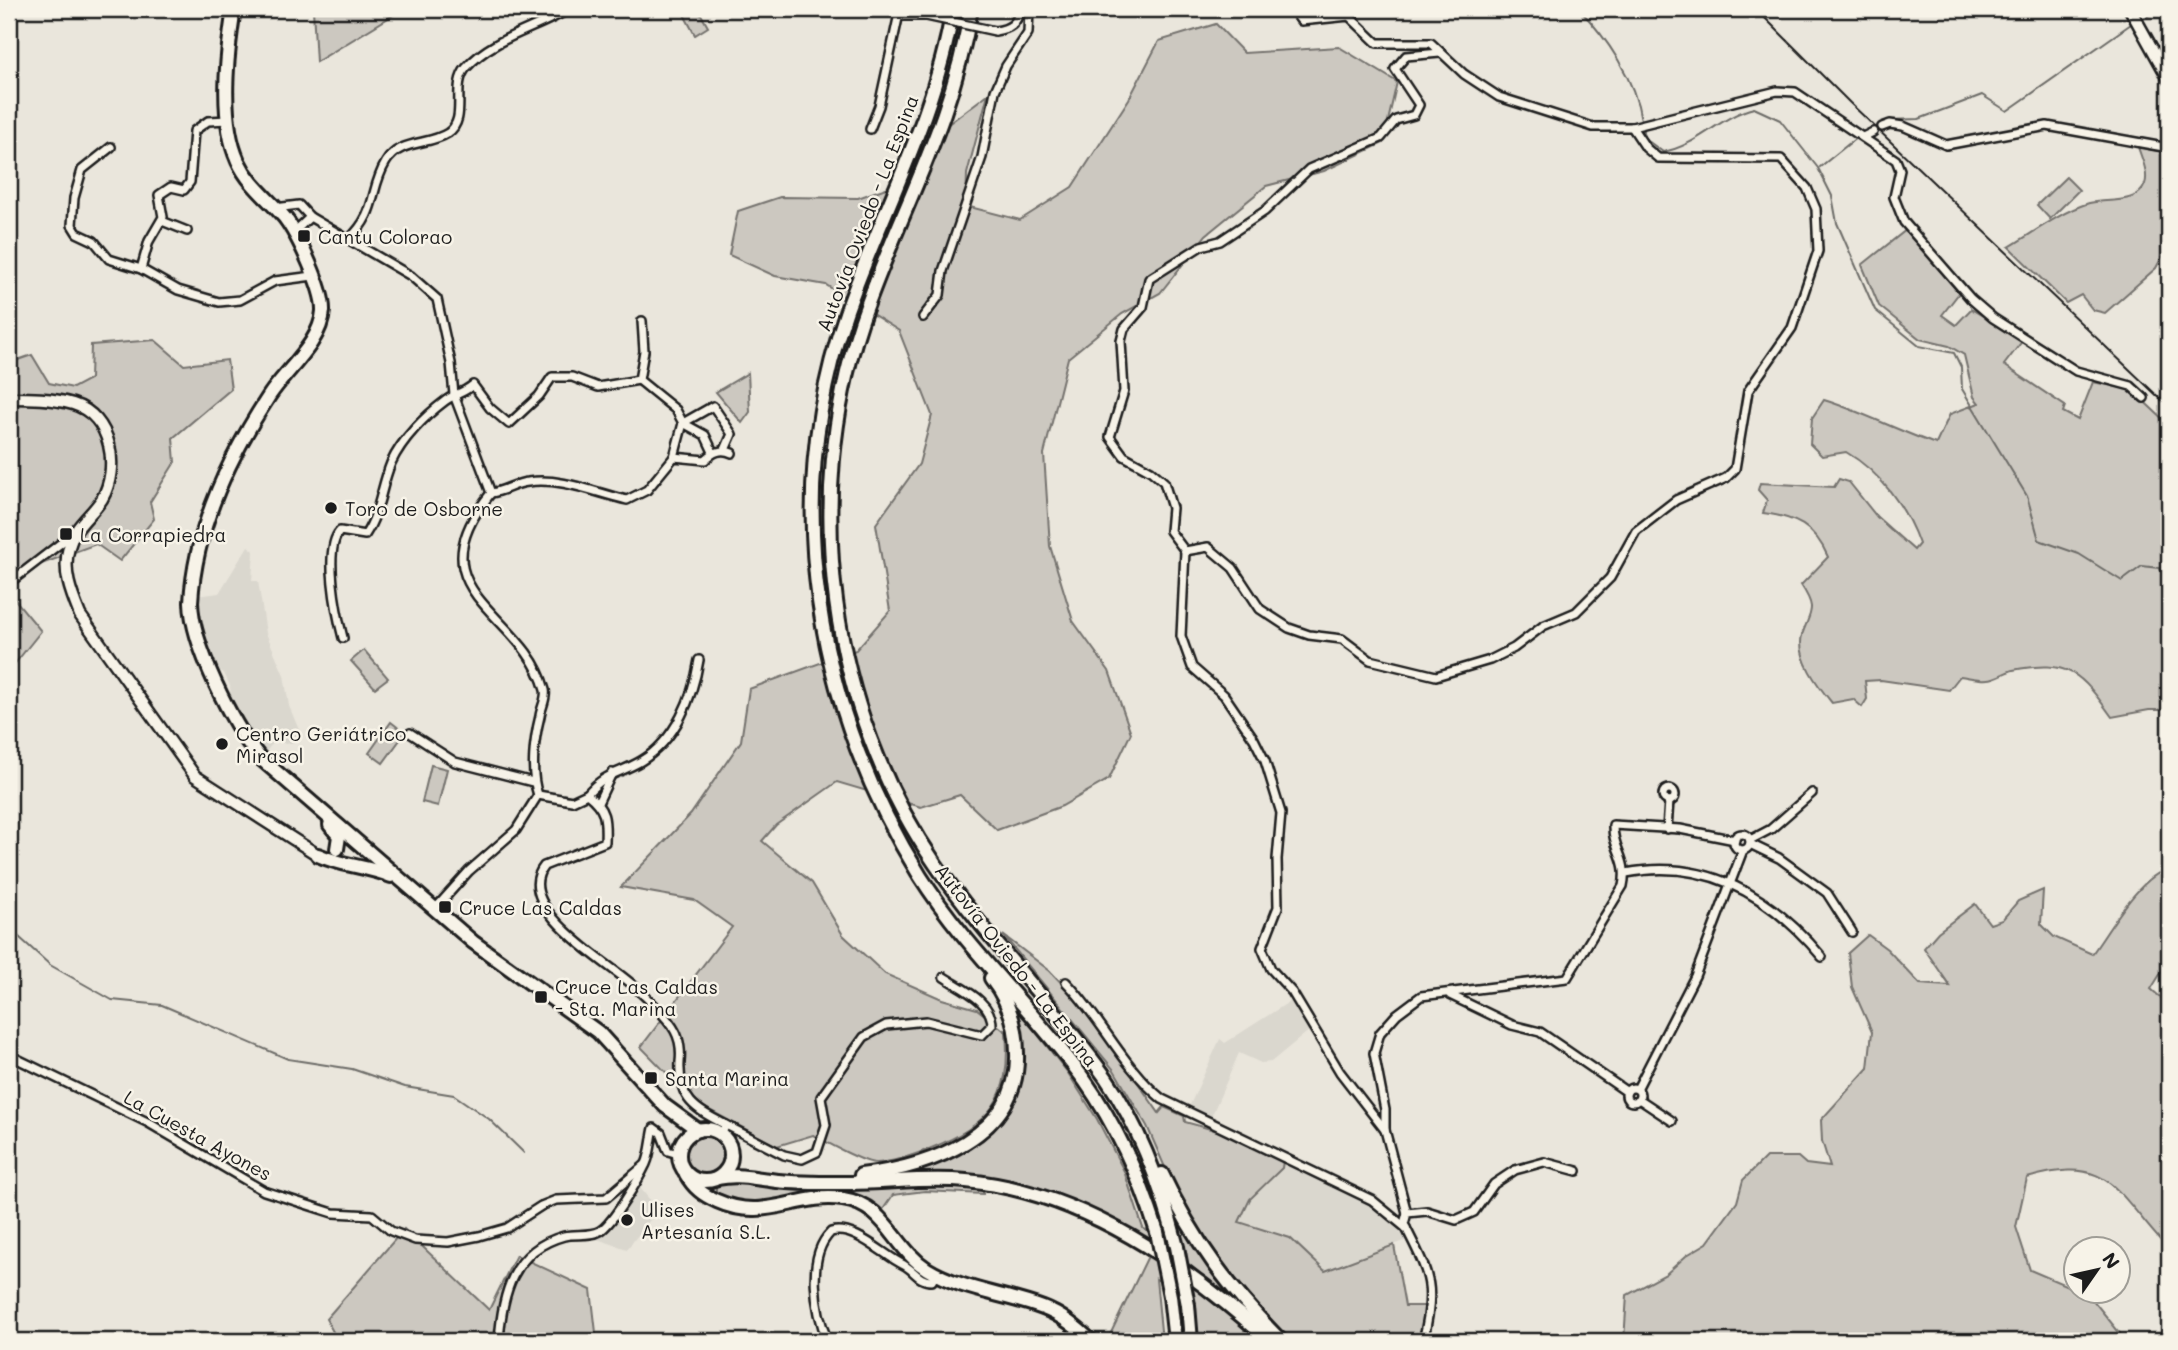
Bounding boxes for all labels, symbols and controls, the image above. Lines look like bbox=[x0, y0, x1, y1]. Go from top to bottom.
street label: Autovía Oviedo - La Espina bbox=[810, 91, 924, 335]
place label: Cantu Colorao bbox=[318, 224, 452, 249]
marker: Cantu Colorao bbox=[296, 228, 312, 244]
place label: Toro de Osborne bbox=[345, 496, 503, 521]
marker: Toro de Osborne bbox=[323, 500, 339, 516]
place label: La Corrapiedra bbox=[80, 522, 226, 547]
marker: La Corrapiedra bbox=[58, 526, 74, 542]
place label: Centro Geriátrico Mirasol bbox=[236, 721, 406, 768]
marker: Centro Geriátrico Mirasol bbox=[214, 736, 230, 752]
street label: Autovía Oviedo - La Espina bbox=[930, 858, 1104, 1072]
place label: Cruce Las Caldas bbox=[459, 895, 622, 920]
marker: Cruce Las Caldas bbox=[437, 899, 453, 915]
place label: Cruce Las Caldas - Sta. Marina bbox=[555, 974, 718, 1021]
marker: Cruce Las Caldas - Sta. Marina bbox=[533, 989, 549, 1005]
place label: Santa Marina bbox=[665, 1066, 789, 1091]
marker: Santa Marina bbox=[643, 1070, 659, 1086]
street label: La Cuesta Ayones bbox=[120, 1084, 276, 1186]
place label: Ulises Artesanía S.L. bbox=[641, 1197, 771, 1244]
marker: Ulises Artesanía S.L. bbox=[619, 1212, 635, 1228]
north arrow bbox=[2062, 1234, 2132, 1304]
text: N bbox=[2097, 1247, 2126, 1273]

